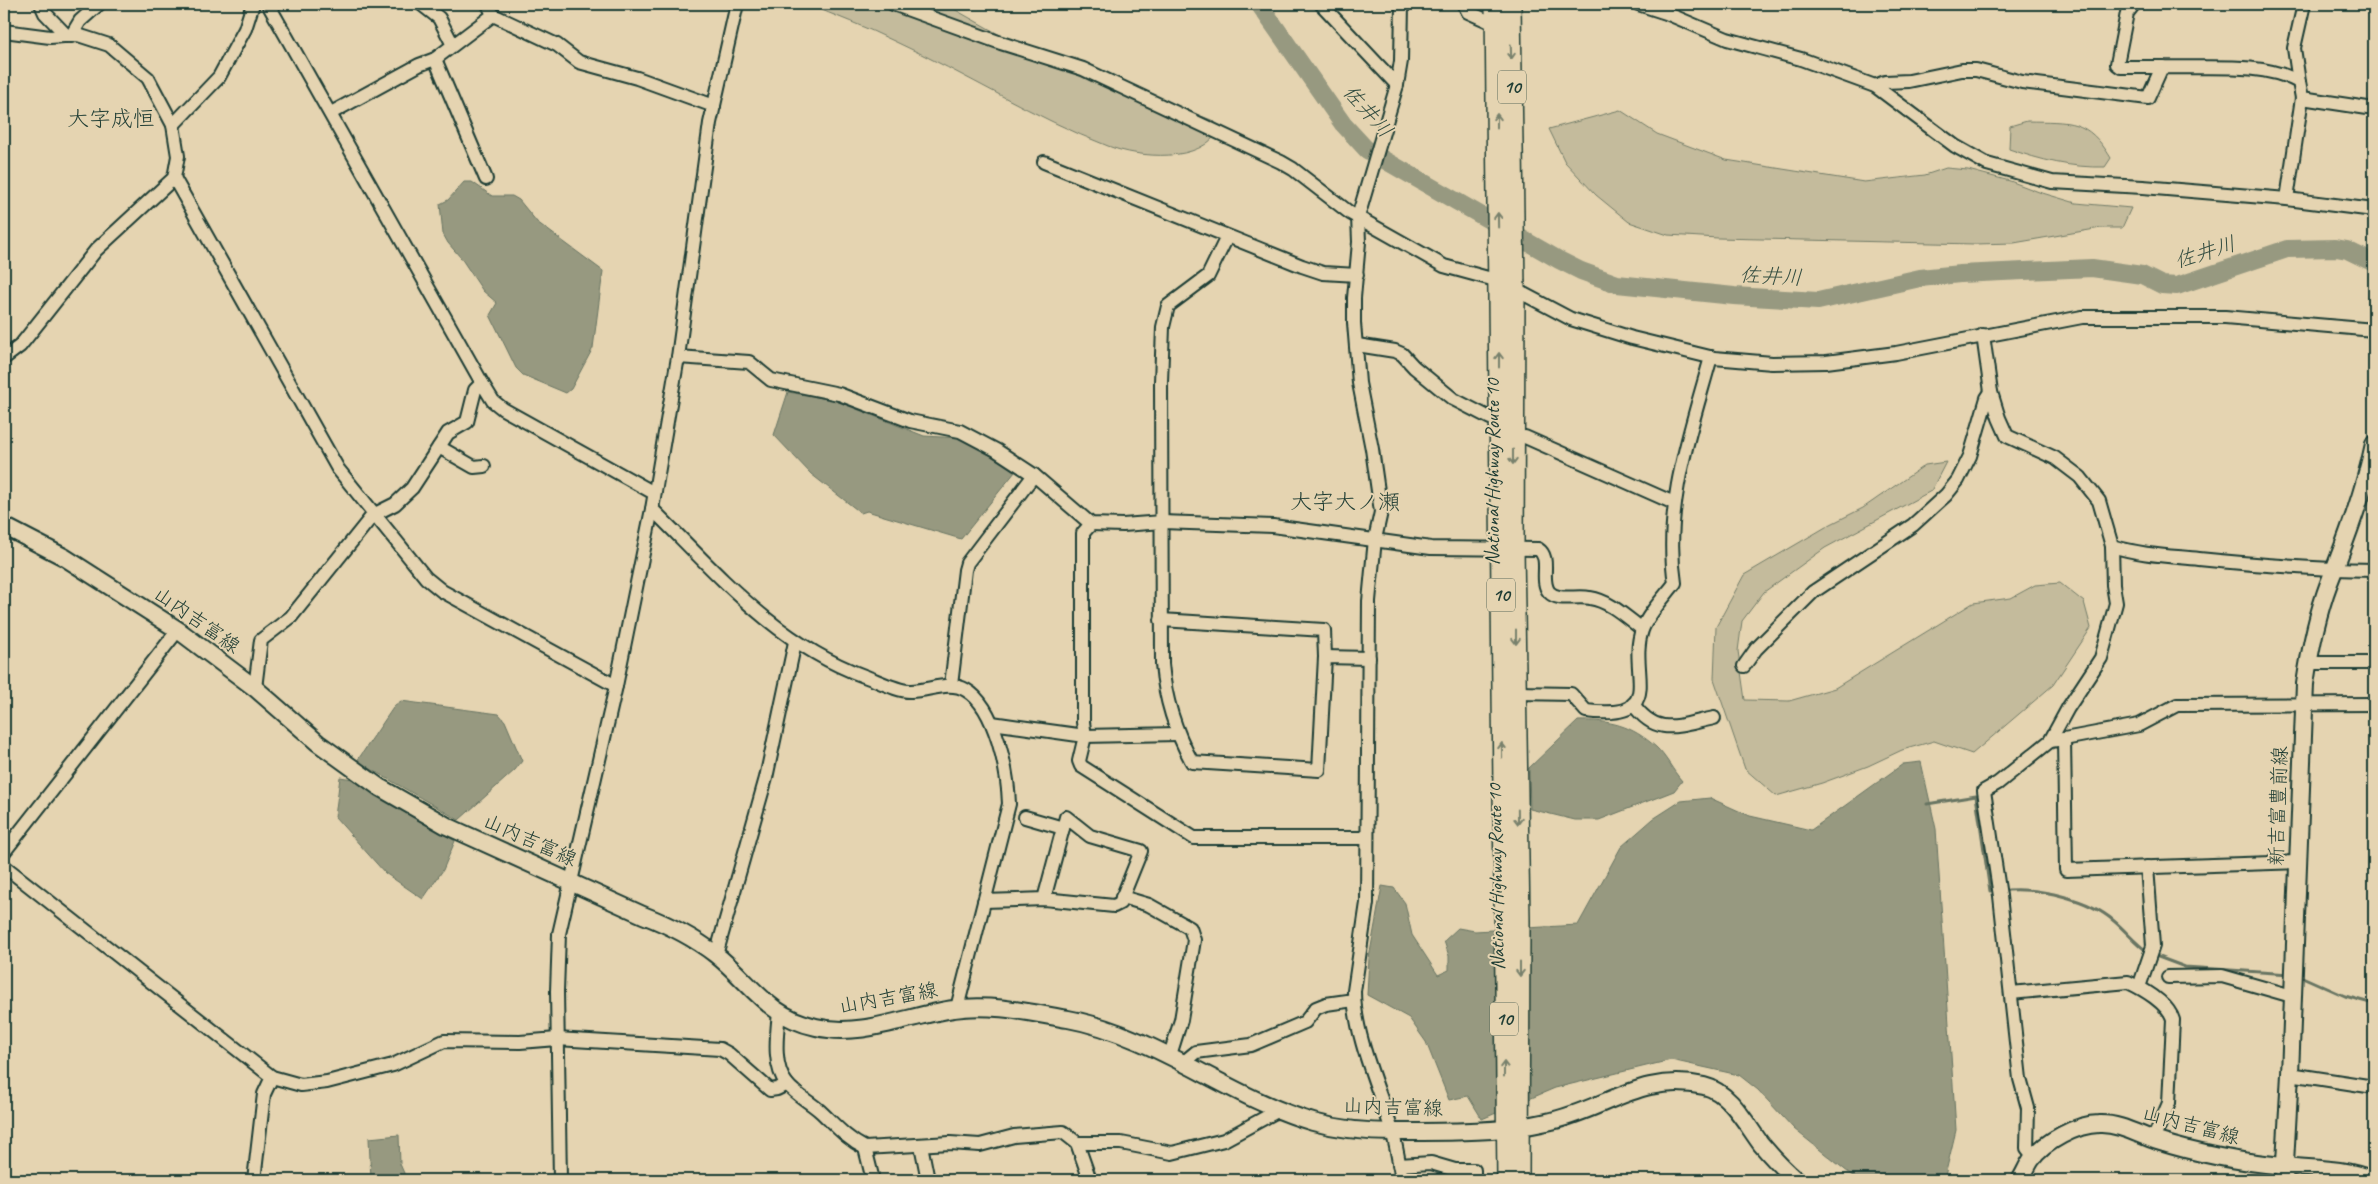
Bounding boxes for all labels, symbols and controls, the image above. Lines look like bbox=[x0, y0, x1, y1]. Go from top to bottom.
one-way arrow bbox=[1506, 44, 1516, 60]
road number: 10 bbox=[1498, 70, 1526, 104]
water label: 佐井川 bbox=[1337, 79, 1399, 143]
district label: 大字成恒 bbox=[67, 105, 155, 133]
one-way arrow bbox=[1492, 113, 1502, 130]
one-way arrow bbox=[1493, 212, 1503, 228]
water label: 佐井川 bbox=[2171, 230, 2239, 274]
water label: 佐井川 bbox=[1739, 261, 1803, 291]
one-way arrow bbox=[1494, 352, 1504, 368]
street label: National Highway Route 10 bbox=[1480, 377, 1505, 565]
one-way arrow bbox=[1508, 448, 1518, 465]
district label: 大字大ノ瀬 bbox=[1290, 488, 1400, 516]
road number: 10 bbox=[1487, 578, 1515, 612]
street label: 山内吉富線 bbox=[149, 581, 245, 659]
one-way arrow bbox=[1511, 628, 1521, 645]
one-way arrow bbox=[1497, 742, 1507, 758]
street label: 新吉富豊前線 bbox=[2263, 746, 2293, 866]
street label: National Highway Route 10 bbox=[1482, 782, 1510, 970]
street label: 山内吉富線 bbox=[479, 808, 581, 872]
one-way arrow bbox=[1513, 808, 1523, 825]
one-way arrow bbox=[1515, 961, 1525, 977]
street label: 山内吉富線 bbox=[837, 977, 939, 1019]
road number: 10 bbox=[1490, 1002, 1518, 1036]
one-way arrow bbox=[1499, 1061, 1509, 1078]
street label: 山内吉富線 bbox=[1343, 1093, 1443, 1121]
street label: 山内吉富線 bbox=[2139, 1100, 2243, 1150]

